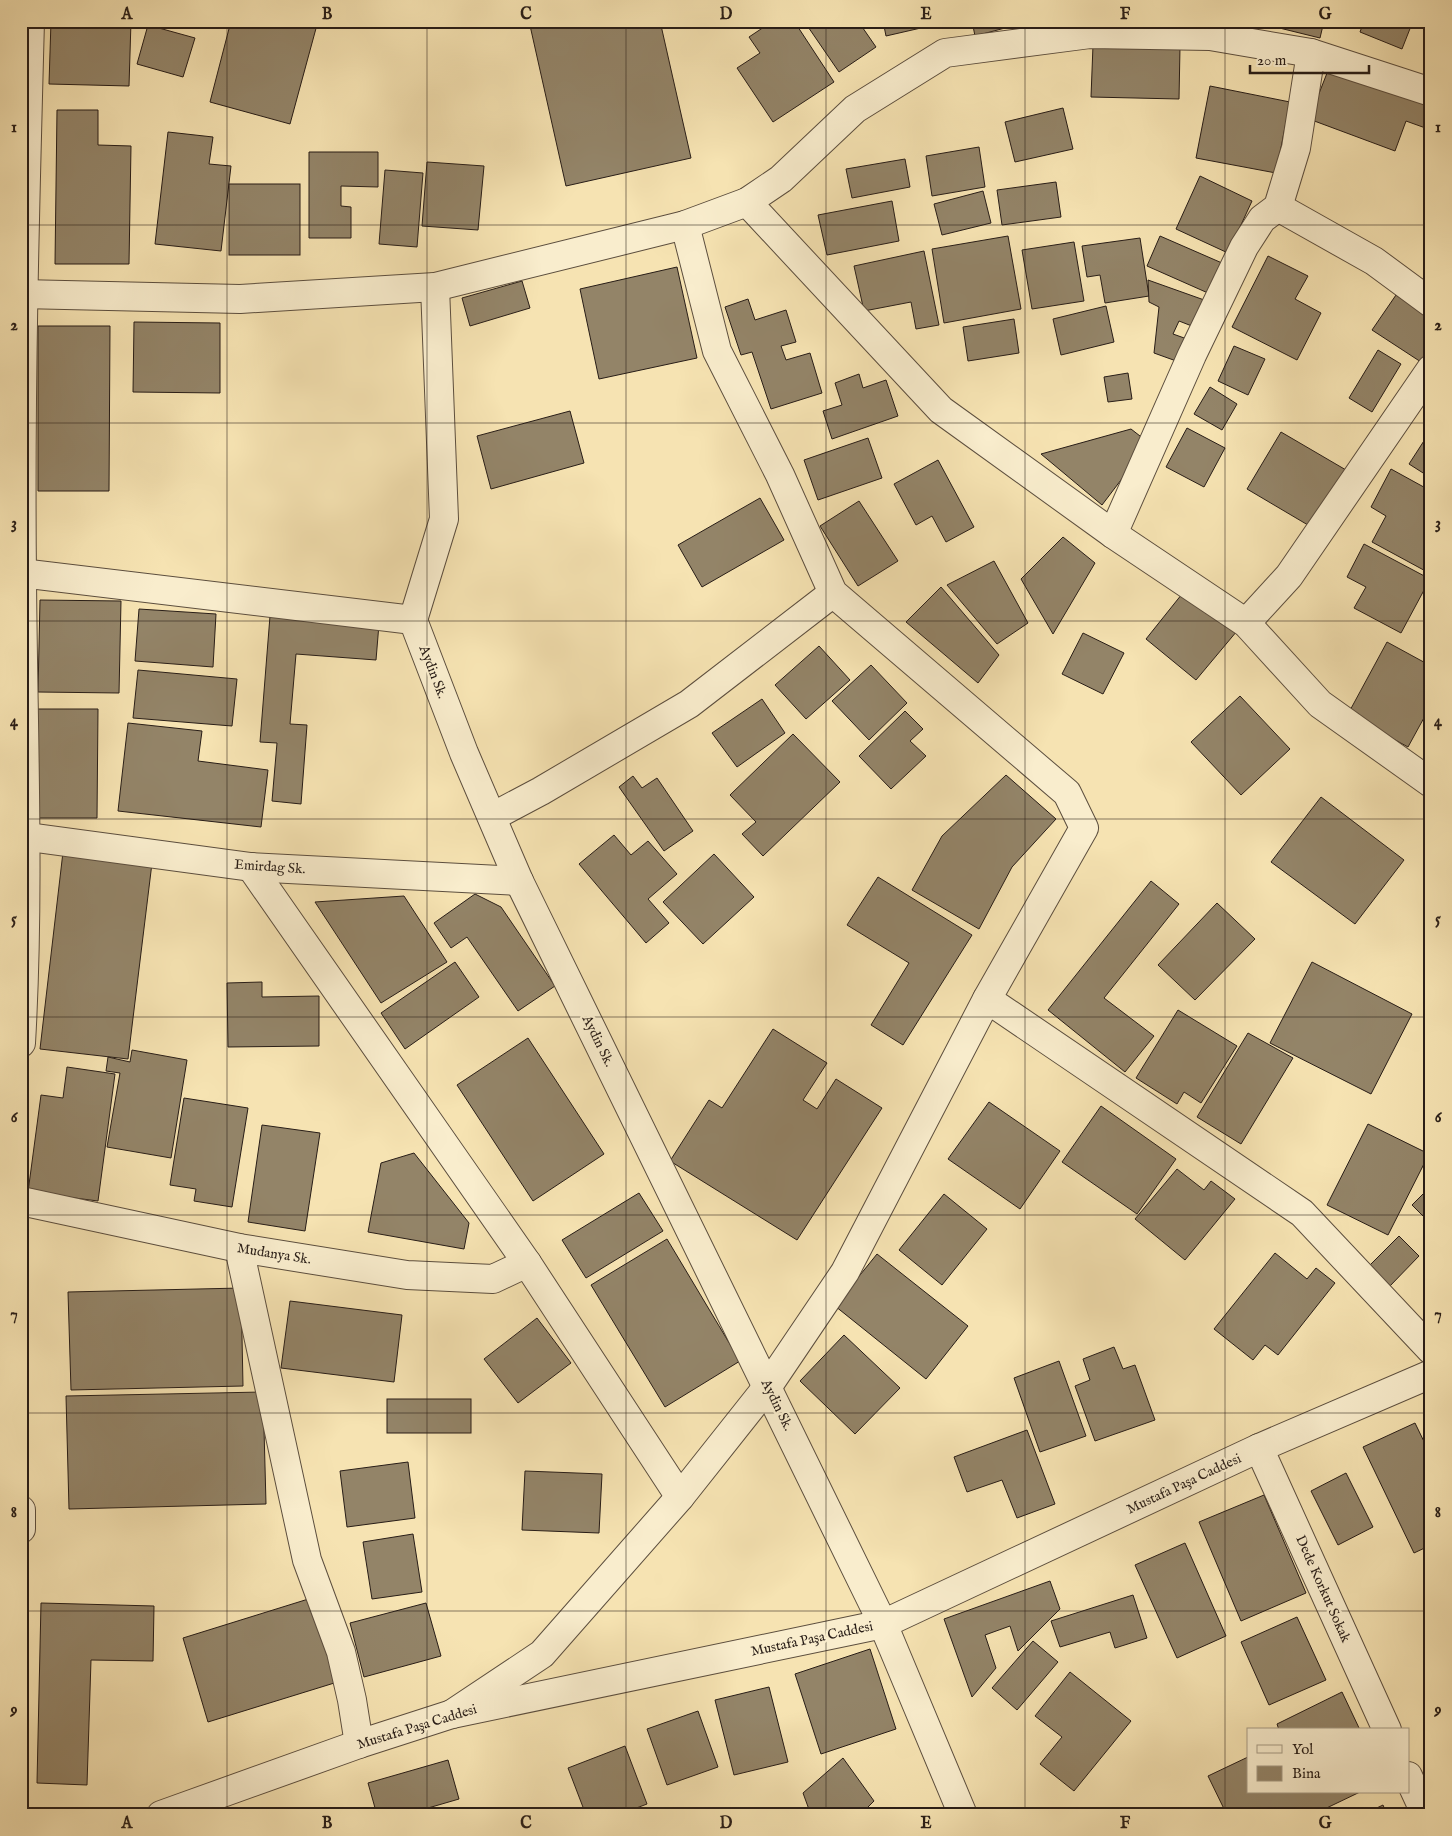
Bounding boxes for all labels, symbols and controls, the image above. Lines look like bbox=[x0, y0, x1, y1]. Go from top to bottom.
text: A bbox=[121, 5, 134, 25]
text: B bbox=[322, 5, 333, 25]
text: C bbox=[520, 5, 532, 25]
text: D bbox=[720, 5, 733, 25]
text: E bbox=[920, 5, 932, 25]
text: F bbox=[1120, 5, 1131, 25]
text: G bbox=[1319, 5, 1332, 25]
scale bar bbox=[1250, 42, 1368, 74]
text: 20 m bbox=[1257, 51, 1287, 70]
text: 1 bbox=[11, 118, 17, 138]
text: 1 bbox=[1435, 118, 1441, 138]
text: 2 bbox=[10, 316, 18, 336]
text: 2 bbox=[1434, 316, 1442, 336]
text: 3 bbox=[11, 514, 17, 534]
text: 3 bbox=[1435, 514, 1441, 534]
street label: Aydin Sk. bbox=[414, 642, 451, 701]
text: 4 bbox=[10, 712, 19, 732]
text: 4 bbox=[1434, 712, 1443, 732]
street label: Emirdag Sk. bbox=[234, 856, 306, 878]
text: 5 bbox=[11, 910, 17, 930]
text: 5 bbox=[1435, 910, 1441, 930]
street label: Aydin Sk. bbox=[577, 1011, 618, 1070]
text: 6 bbox=[11, 1108, 19, 1128]
text: 6 bbox=[1435, 1108, 1443, 1128]
street label: Mudanya Sk. bbox=[236, 1239, 312, 1269]
text: 7 bbox=[10, 1305, 18, 1325]
text: 7 bbox=[1434, 1305, 1442, 1325]
street label: Aydin Sk. bbox=[756, 1375, 797, 1434]
street label: Mustafa Paşa Caddesi bbox=[1124, 1449, 1244, 1518]
text: 8 bbox=[11, 1503, 17, 1523]
text: 8 bbox=[1435, 1503, 1441, 1523]
street label: Dede Korkut Sokak bbox=[1291, 1533, 1355, 1646]
street label: Mustafa Paşa Caddesi bbox=[749, 1617, 875, 1661]
street label: Mustafa Paşa Caddesi bbox=[355, 1700, 479, 1754]
text: 9 bbox=[10, 1701, 18, 1721]
text: 9 bbox=[1434, 1701, 1442, 1721]
legend bbox=[1247, 1728, 1410, 1794]
text: Yol bbox=[1292, 1740, 1314, 1759]
text: Bina bbox=[1292, 1764, 1321, 1783]
text: A bbox=[121, 1814, 134, 1834]
text: B bbox=[322, 1814, 333, 1834]
text: C bbox=[520, 1814, 532, 1834]
text: D bbox=[720, 1814, 733, 1834]
text: E bbox=[920, 1814, 932, 1834]
text: F bbox=[1120, 1814, 1131, 1834]
text: G bbox=[1319, 1814, 1332, 1834]

